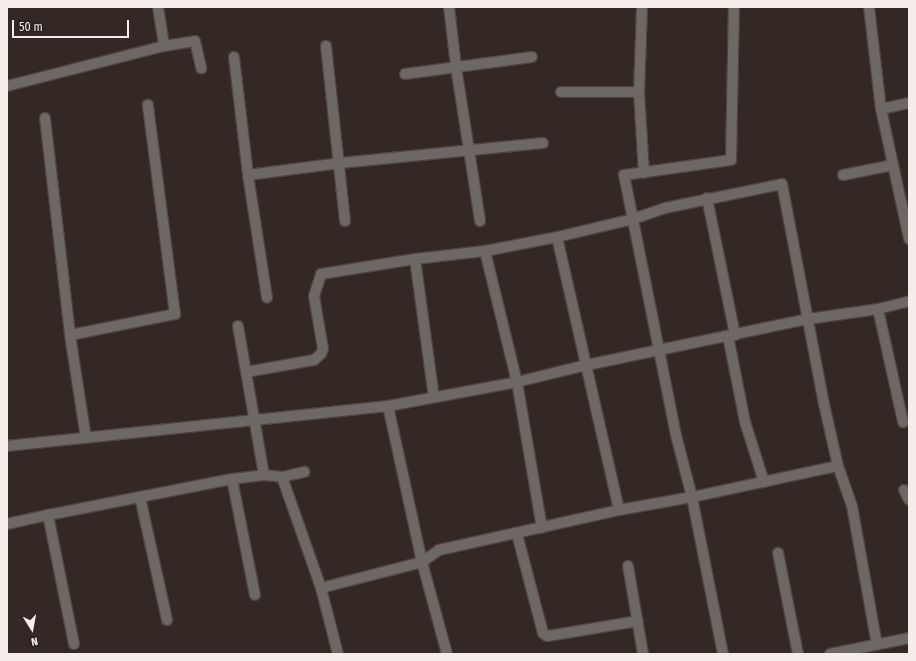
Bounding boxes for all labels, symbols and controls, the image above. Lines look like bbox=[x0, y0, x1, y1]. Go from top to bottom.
scale bar bbox=[14, 12, 131, 38]
text: 50 m bbox=[19, 20, 43, 34]
north arrow bbox=[12, 609, 52, 649]
text: N bbox=[30, 634, 39, 648]

